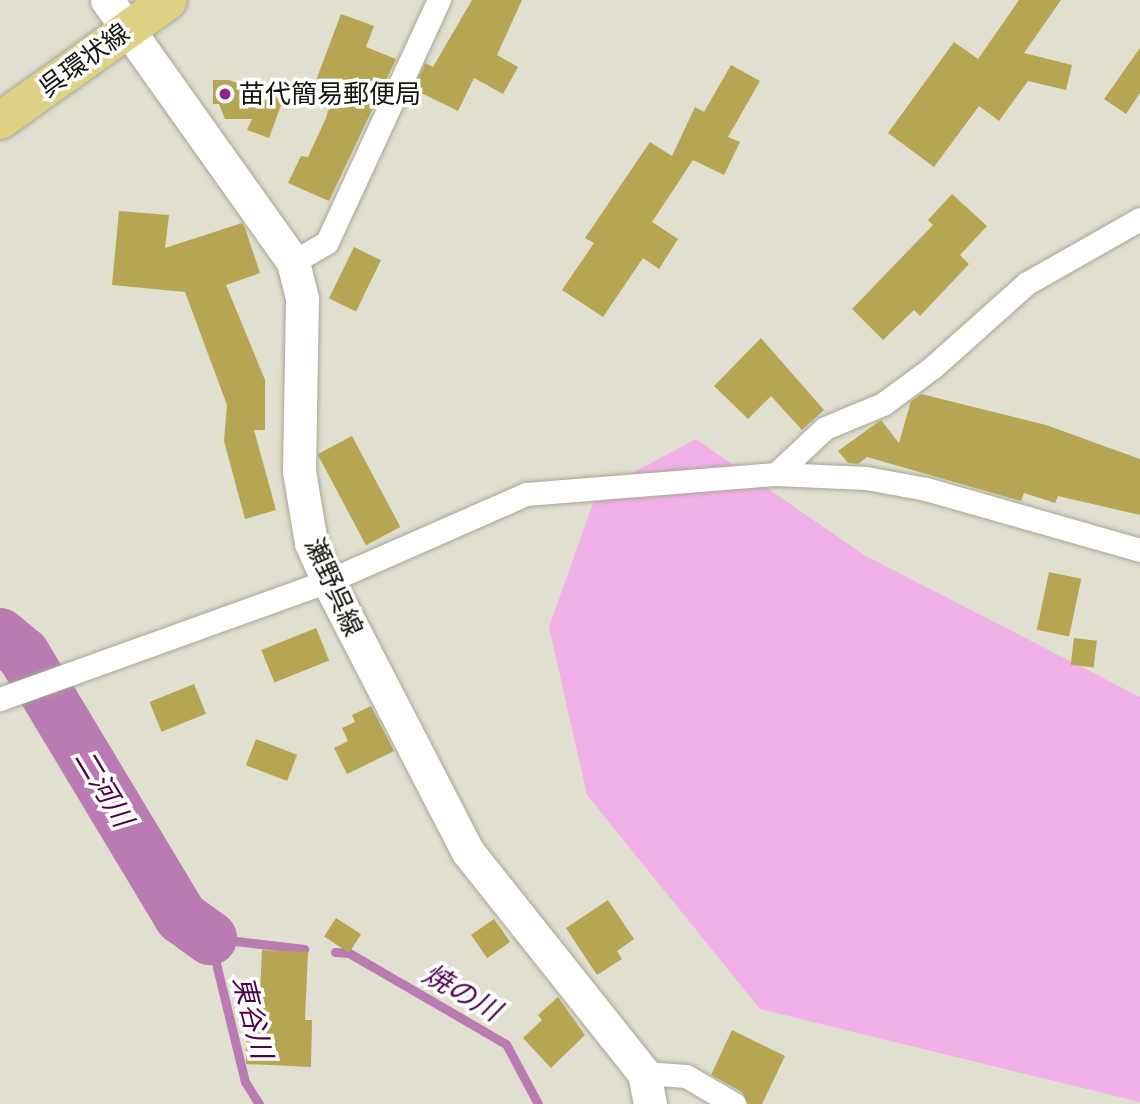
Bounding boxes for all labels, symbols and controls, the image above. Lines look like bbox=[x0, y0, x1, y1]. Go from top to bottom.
street label: 呉環状線 bbox=[33, 17, 135, 103]
place label: 苗代簡易郵便局 bbox=[239, 78, 421, 110]
marker: 苗代簡易郵便局 bbox=[217, 86, 233, 102]
street label: 瀬野呉線 bbox=[299, 533, 369, 641]
water label: 二河川 bbox=[68, 743, 140, 833]
water label: 焼の川 bbox=[417, 956, 507, 1028]
water label: 東谷川 bbox=[227, 972, 279, 1062]

